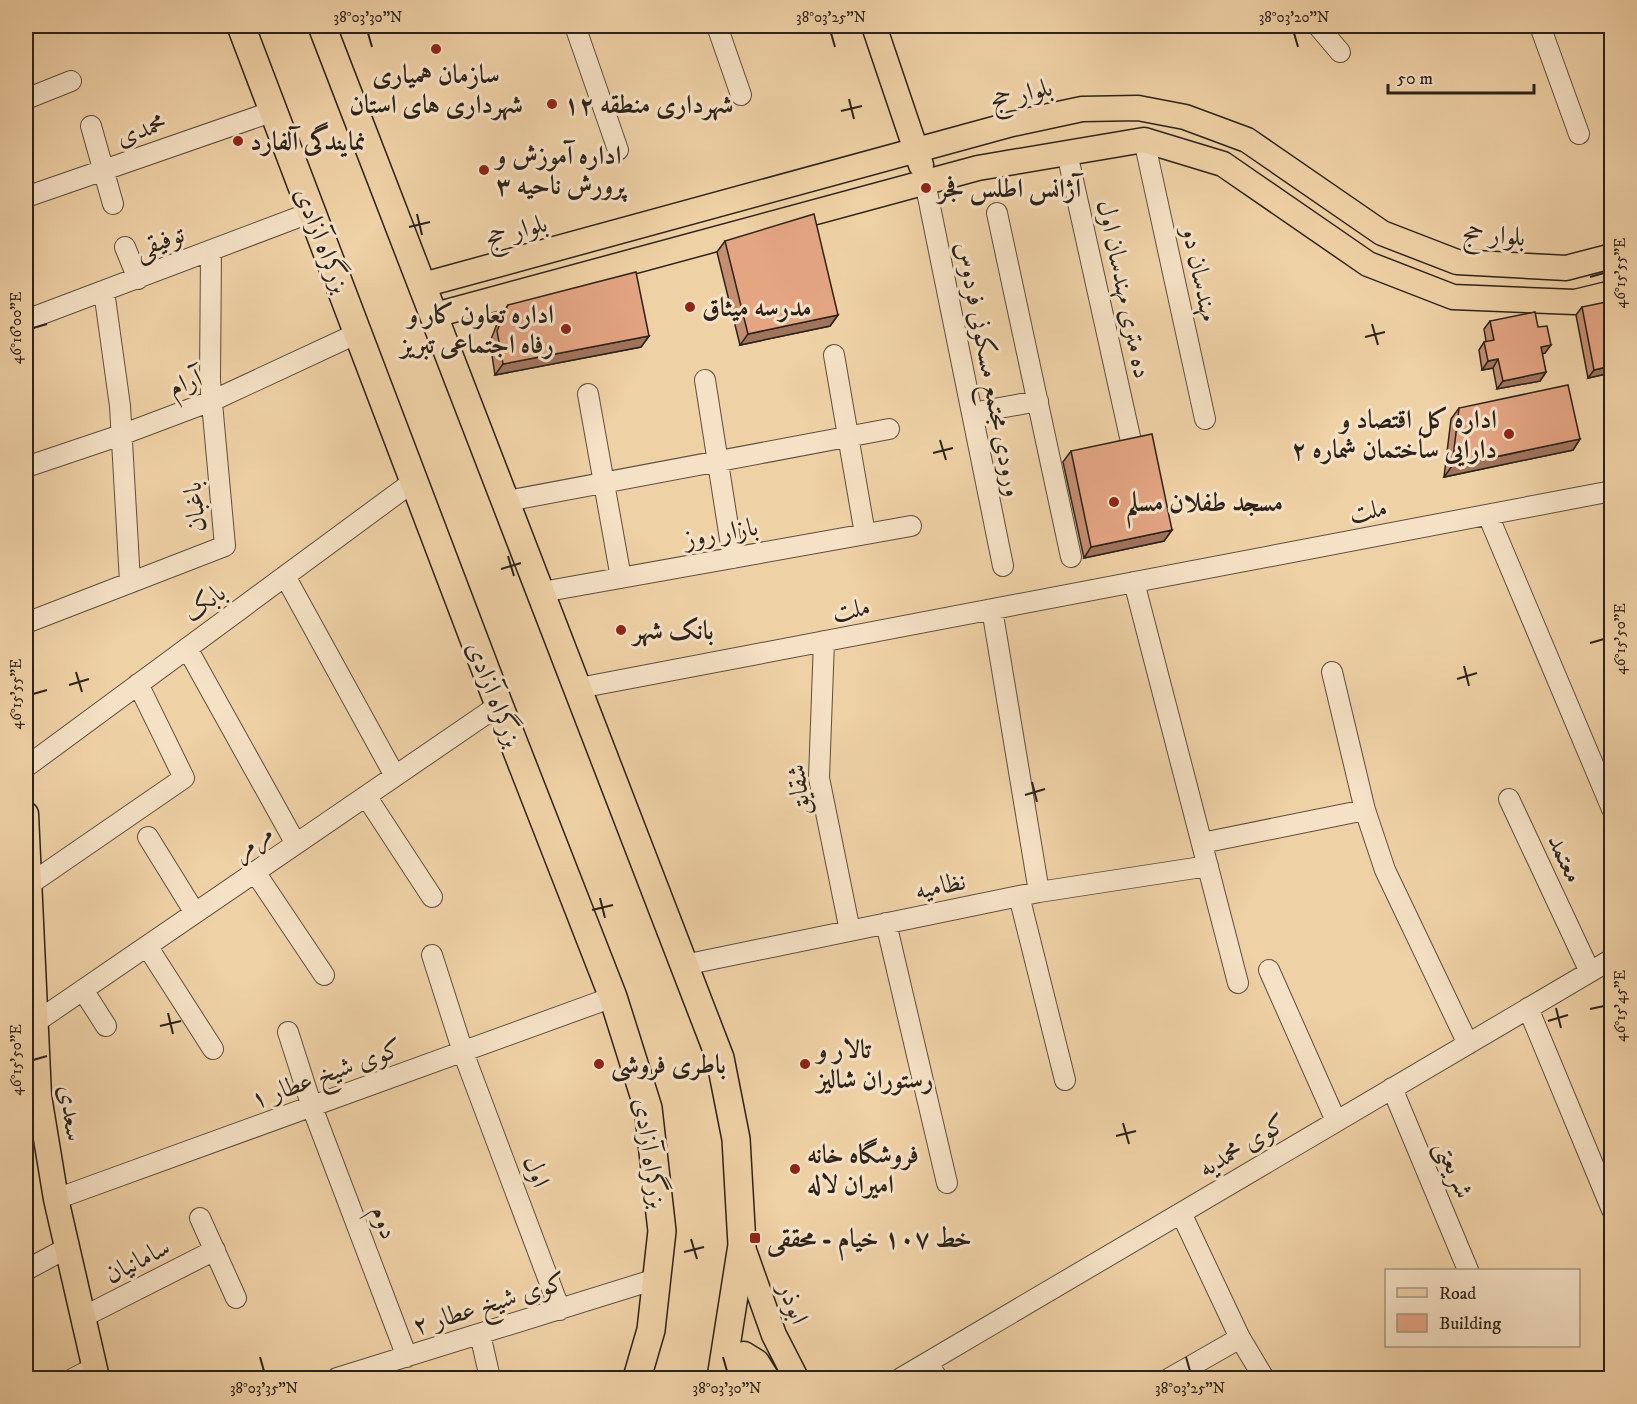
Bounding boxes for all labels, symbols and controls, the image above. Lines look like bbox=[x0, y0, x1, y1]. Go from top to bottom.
text: 38°03'30"N bbox=[334, 8, 402, 27]
text: 38°03'25"N bbox=[796, 8, 866, 27]
text: 38°03'20"N bbox=[1259, 8, 1329, 27]
marker: سازمان همیاری شهرداری های استان bbox=[429, 42, 443, 56]
scale bar bbox=[1388, 57, 1534, 95]
place label: سازمان همیاری شهرداری های استان bbox=[349, 59, 523, 122]
text: 50 m bbox=[1397, 68, 1433, 90]
street label: بلوار حج bbox=[987, 71, 1057, 122]
place label: شهرداری منطقه ۱۲ bbox=[564, 89, 733, 122]
marker: شهرداری منطقه ۱۲ bbox=[545, 97, 559, 111]
street label: محمدی bbox=[112, 106, 171, 154]
place label: نمایندگی آلفارد bbox=[250, 121, 366, 159]
marker: نمایندگی آلفارد bbox=[231, 134, 245, 148]
place label: اداره آموزش و پرورش ناحیه ۳ bbox=[493, 139, 628, 203]
marker: اداره آموزش و پرورش ناحیه ۳ bbox=[477, 163, 491, 177]
place label: آژانس اطلس فجر bbox=[935, 172, 1084, 206]
marker: آژانس اطلس فجر bbox=[919, 181, 933, 195]
street label: بزرگراه آزادی bbox=[286, 182, 359, 299]
street label: ده متری مهندسان اول bbox=[1088, 197, 1159, 382]
street label: بلوار حج bbox=[482, 207, 552, 259]
street label: بلوار حج bbox=[1461, 216, 1527, 259]
street label: توفیقی bbox=[130, 217, 191, 268]
street label: مهندسان دو bbox=[1173, 221, 1226, 325]
text: 46°15'55"E bbox=[1611, 237, 1630, 308]
street label: ورودی مجتمع مسکونی فردوس bbox=[942, 239, 1029, 501]
text: 46°16'00"E bbox=[7, 291, 26, 364]
place label: مدرسه میثاق bbox=[702, 292, 812, 325]
place label: اداره تعاون کار و رفاه اجتماعی تبریز bbox=[397, 299, 554, 362]
marker: مدرسه میثاق bbox=[683, 300, 697, 314]
marker: اداره تعاون کار و رفاه اجتماعی تبریز bbox=[559, 322, 573, 336]
street label: آرام bbox=[164, 361, 211, 409]
place label: اداره کل اقتصاد و دارایی ساختمان شماره ۲ bbox=[1292, 404, 1497, 467]
marker: اداره کل اقتصاد و دارایی ساختمان شماره ۲ bbox=[1502, 427, 1516, 441]
street label: باغبان bbox=[176, 480, 215, 534]
place label: مسجد طفلان مسلم bbox=[1126, 487, 1283, 529]
street label: ملت bbox=[1346, 492, 1390, 531]
marker: مسجد طفلان مسلم bbox=[1107, 495, 1121, 509]
street label: بازار روز bbox=[679, 511, 761, 557]
street label: بابک bbox=[177, 577, 233, 630]
street label: ملت bbox=[829, 591, 873, 630]
text: 46°15'50"E bbox=[1611, 603, 1630, 675]
place label: بانک شهر bbox=[630, 615, 714, 648]
marker: بانک شهر bbox=[614, 623, 628, 637]
street label: بزرگراه آزادی bbox=[458, 636, 531, 753]
text: 46°15'55"E bbox=[7, 658, 26, 729]
street label: شقایق bbox=[780, 763, 819, 817]
street label: مرمر bbox=[226, 817, 280, 868]
street label: معتمد bbox=[1539, 829, 1590, 888]
street label: نظامیه bbox=[912, 865, 969, 908]
text: 46°15'45"E bbox=[1611, 970, 1630, 1042]
text: 46°15'50"E bbox=[7, 1024, 26, 1096]
street label: کوی شیخ عطار ۱ bbox=[246, 1032, 409, 1123]
place label: تالار و رستوران شالیز bbox=[814, 1034, 933, 1097]
place label: باطری فروشی bbox=[611, 1049, 726, 1082]
marker: باطری فروشی bbox=[592, 1057, 606, 1071]
marker: تالار و رستوران شالیز bbox=[798, 1057, 812, 1071]
street label: سعدی bbox=[50, 1083, 91, 1143]
street label: بزرگراه آزادی bbox=[625, 1096, 676, 1211]
street label: کوی محمدیه bbox=[1192, 1107, 1293, 1186]
street label: شریعتی bbox=[1426, 1136, 1481, 1204]
place label: فروشگاه خانه امیران لاله bbox=[807, 1137, 919, 1202]
street label: اول bbox=[515, 1151, 557, 1192]
marker: فروشگاه خانه امیران لاله bbox=[788, 1162, 802, 1176]
street label: دوم bbox=[357, 1201, 405, 1246]
place label: خط ۱۰۷ خیام - محققی bbox=[766, 1223, 972, 1261]
street label: سامانیان bbox=[99, 1231, 176, 1292]
marker: خط ۱۰۷ خیام - محققی bbox=[748, 1231, 762, 1245]
street label: کوی شیخ عطار ۲ bbox=[409, 1265, 572, 1349]
legend bbox=[1385, 1269, 1580, 1347]
street label: ابوذر bbox=[769, 1275, 815, 1329]
text: Road bbox=[1439, 1283, 1476, 1305]
text: Building bbox=[1439, 1313, 1501, 1335]
text: 38°03'35"N bbox=[230, 1379, 298, 1398]
text: 38°03'30"N bbox=[693, 1379, 761, 1398]
text: 38°03'25"N bbox=[1155, 1379, 1225, 1398]

